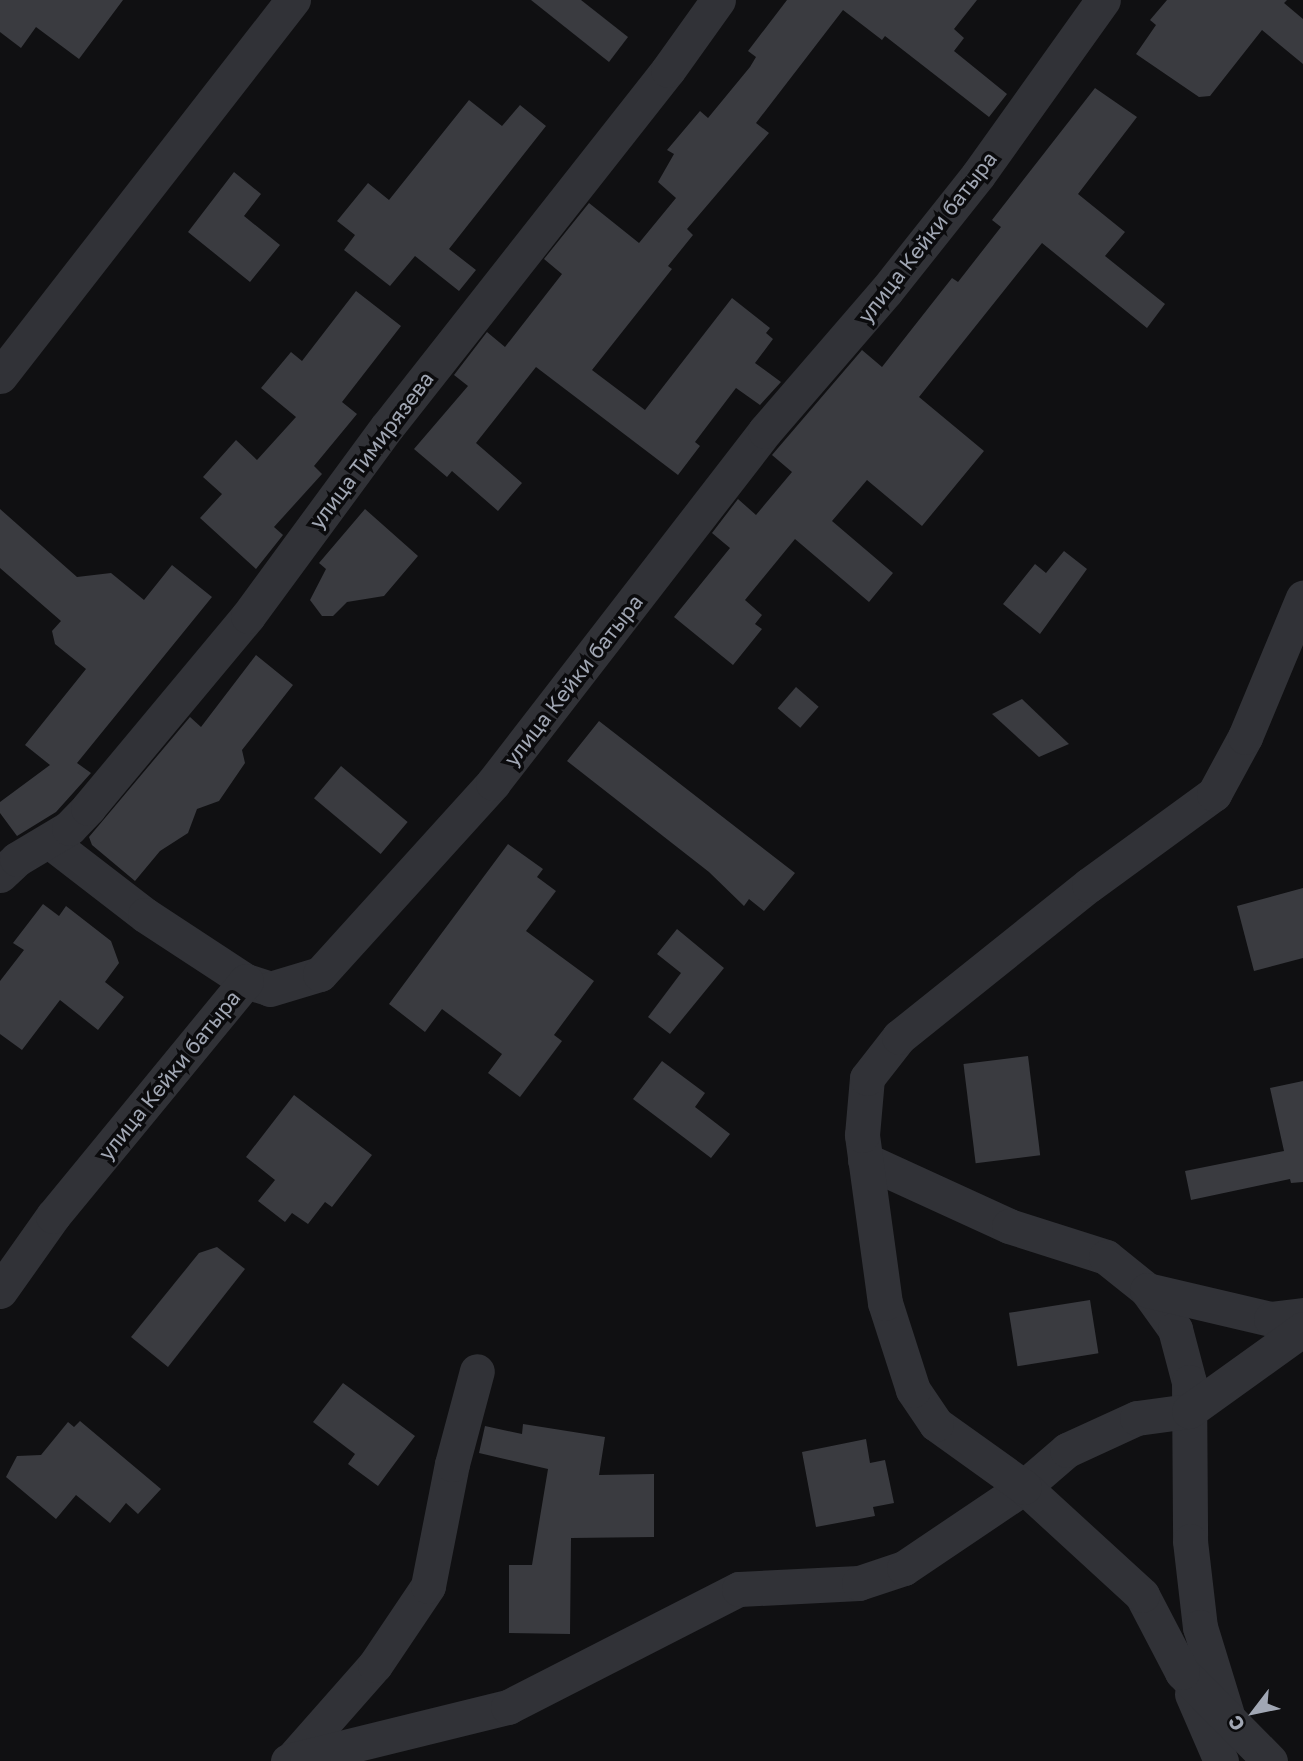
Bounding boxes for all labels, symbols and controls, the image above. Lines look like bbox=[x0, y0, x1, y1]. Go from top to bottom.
street label: улица Кейки батыра bbox=[852, 146, 1002, 328]
street label: улица Тимирязева bbox=[304, 366, 438, 534]
street label: улица Кейки батыра bbox=[498, 589, 648, 771]
street label: улица Кейки батыра bbox=[93, 985, 245, 1165]
north arrow bbox=[1219, 1677, 1289, 1747]
text: С bbox=[1222, 1712, 1249, 1735]

